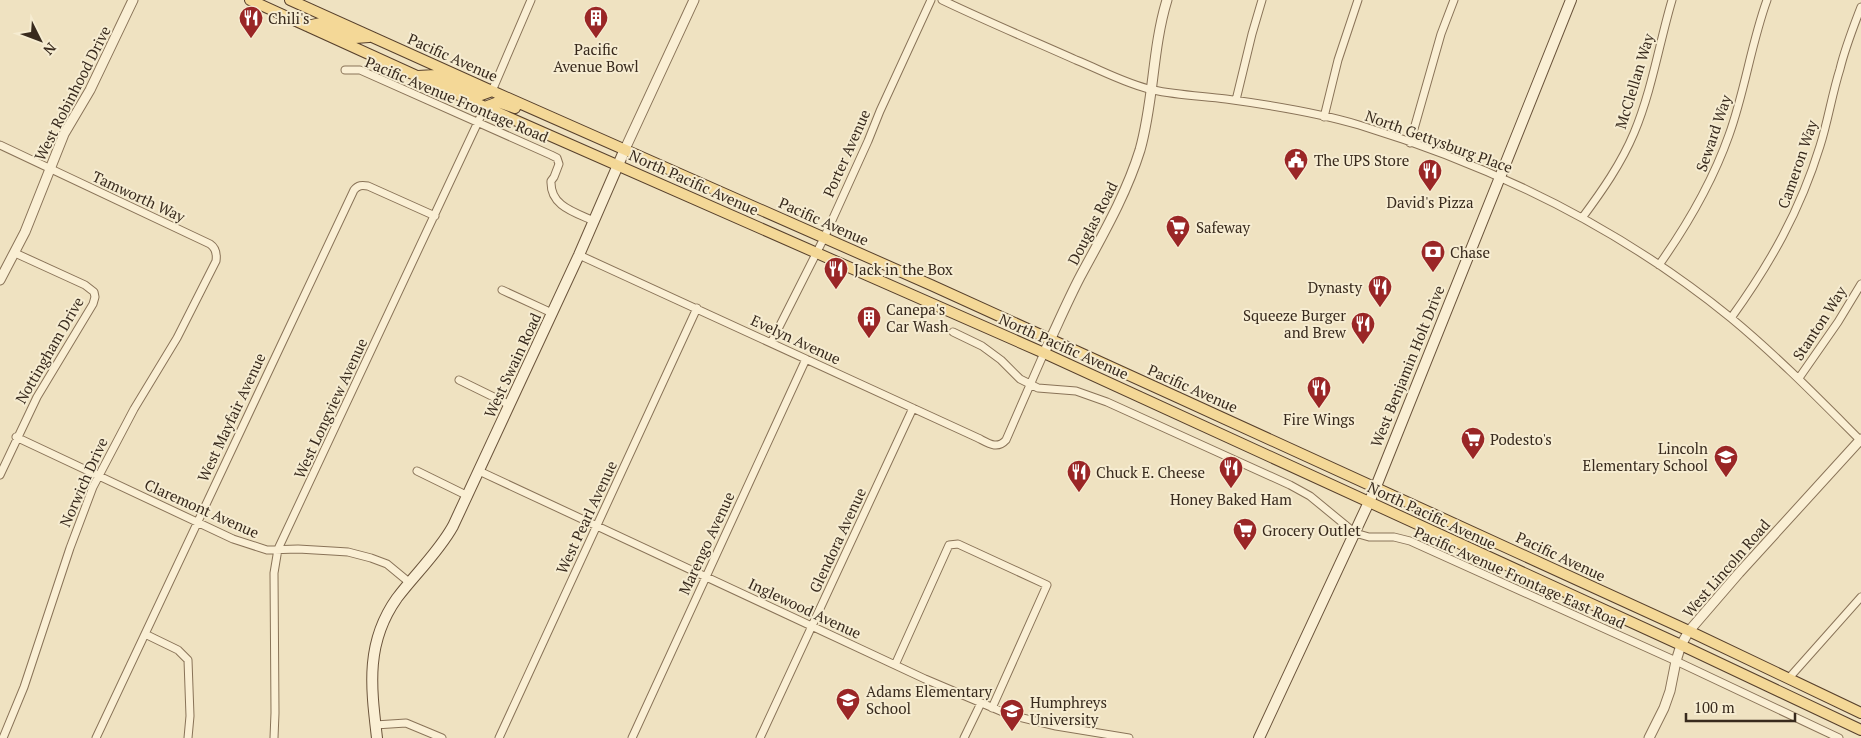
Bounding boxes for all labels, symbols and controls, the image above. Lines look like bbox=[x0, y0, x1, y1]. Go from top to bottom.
restaurant icon: Chili's bbox=[238, 5, 264, 39]
building icon: Pacific Avenue Bowl bbox=[583, 5, 609, 39]
place label: Chili's bbox=[268, 8, 309, 28]
north arrow bbox=[15, 15, 65, 65]
street label: West Robinhood Drive bbox=[29, 22, 115, 164]
street label: Pacific Avenue bbox=[405, 28, 501, 86]
street label: McClellan Way bbox=[1610, 30, 1658, 131]
text: N bbox=[39, 39, 61, 60]
place label: Pacific Avenue Bowl bbox=[553, 39, 639, 76]
street label: Pacific Avenue Frontage Road bbox=[362, 51, 552, 147]
street label: Seward Way bbox=[1691, 92, 1736, 174]
street label: North Gettysburg Place bbox=[1363, 105, 1515, 177]
street label: Porter Avenue bbox=[818, 106, 874, 200]
street label: Cameron Way bbox=[1772, 117, 1822, 211]
street label: North Pacific Avenue bbox=[626, 144, 762, 220]
public building icon: The UPS Store bbox=[1283, 147, 1309, 181]
place label: The UPS Store bbox=[1314, 150, 1409, 170]
restaurant icon: David's Pizza bbox=[1417, 158, 1443, 192]
street label: Tamworth Way bbox=[89, 166, 189, 226]
street label: Douglas Road bbox=[1062, 178, 1122, 268]
street label: Pacific Avenue bbox=[776, 192, 872, 250]
place label: David's Pizza bbox=[1386, 192, 1474, 212]
supermarket icon: Safeway bbox=[1165, 214, 1191, 248]
place label: Safeway bbox=[1196, 217, 1251, 237]
bank icon: Chase bbox=[1420, 239, 1446, 273]
place label: Chase bbox=[1450, 242, 1490, 262]
restaurant icon: Jack in the Box bbox=[823, 256, 849, 290]
place label: Jack in the Box bbox=[854, 259, 953, 279]
restaurant icon: Dynasty bbox=[1367, 274, 1393, 308]
place label: Dynasty bbox=[1308, 277, 1362, 297]
street label: West Benjamin Holt Drive bbox=[1365, 282, 1449, 450]
street label: Stanton Way bbox=[1788, 282, 1851, 364]
street label: Nottingham Drive bbox=[10, 293, 88, 407]
place label: Canepa's Car Wash bbox=[886, 299, 949, 336]
building icon: Canepa's Car Wash bbox=[856, 305, 882, 339]
place label: Squeeze Burger and Brew bbox=[1243, 305, 1347, 342]
street label: North Pacific Avenue bbox=[996, 308, 1132, 384]
street label: West Swain Road bbox=[479, 309, 545, 421]
street label: Evelyn Avenue bbox=[748, 309, 844, 369]
restaurant icon: Squeeze Burger and Brew bbox=[1350, 311, 1376, 345]
street label: West Longview Avenue bbox=[289, 335, 371, 481]
street label: West Mayfair Avenue bbox=[192, 349, 270, 485]
street label: Pacific Avenue bbox=[1145, 359, 1241, 417]
restaurant icon: Fire Wings bbox=[1306, 375, 1332, 409]
place label: Fire Wings bbox=[1283, 409, 1355, 429]
supermarket icon: Podesto's bbox=[1460, 426, 1486, 460]
place label: Podesto's bbox=[1490, 429, 1552, 449]
street label: Norwich Drive bbox=[54, 434, 112, 530]
place label: Lincoln Elementary School bbox=[1582, 438, 1708, 475]
school or university icon: Lincoln Elementary School bbox=[1713, 444, 1739, 478]
restaurant icon: Honey Baked Ham bbox=[1218, 455, 1244, 489]
street label: West Pearl Avenue bbox=[551, 457, 621, 577]
restaurant icon: Chuck E. Cheese bbox=[1066, 459, 1092, 493]
place label: Chuck E. Cheese bbox=[1096, 462, 1205, 482]
street label: Claremont Avenue bbox=[142, 474, 262, 542]
street label: North Pacific Avenue bbox=[1365, 476, 1499, 554]
street label: Glendora Avenue bbox=[804, 484, 870, 596]
street label: Marengo Avenue bbox=[673, 488, 739, 598]
place label: Honey Baked Ham bbox=[1170, 489, 1292, 509]
street label: West Lincoln Road bbox=[1678, 515, 1774, 621]
supermarket icon: Grocery Outlet bbox=[1232, 517, 1258, 551]
place label: Grocery Outlet bbox=[1262, 520, 1361, 540]
street label: Pacific Avenue Frontage East Road bbox=[1411, 521, 1629, 633]
street label: Pacific Avenue bbox=[1513, 527, 1609, 585]
street label: Inglewood Avenue bbox=[745, 573, 865, 643]
place label: Adams Elementary School bbox=[866, 681, 993, 718]
school or university icon: Adams Elementary School bbox=[835, 687, 861, 721]
scale bar bbox=[1686, 690, 1795, 722]
place label: Humphreys University bbox=[1030, 692, 1107, 729]
text: 100 m bbox=[1694, 697, 1735, 717]
school or university icon: Humphreys University bbox=[999, 698, 1025, 732]

